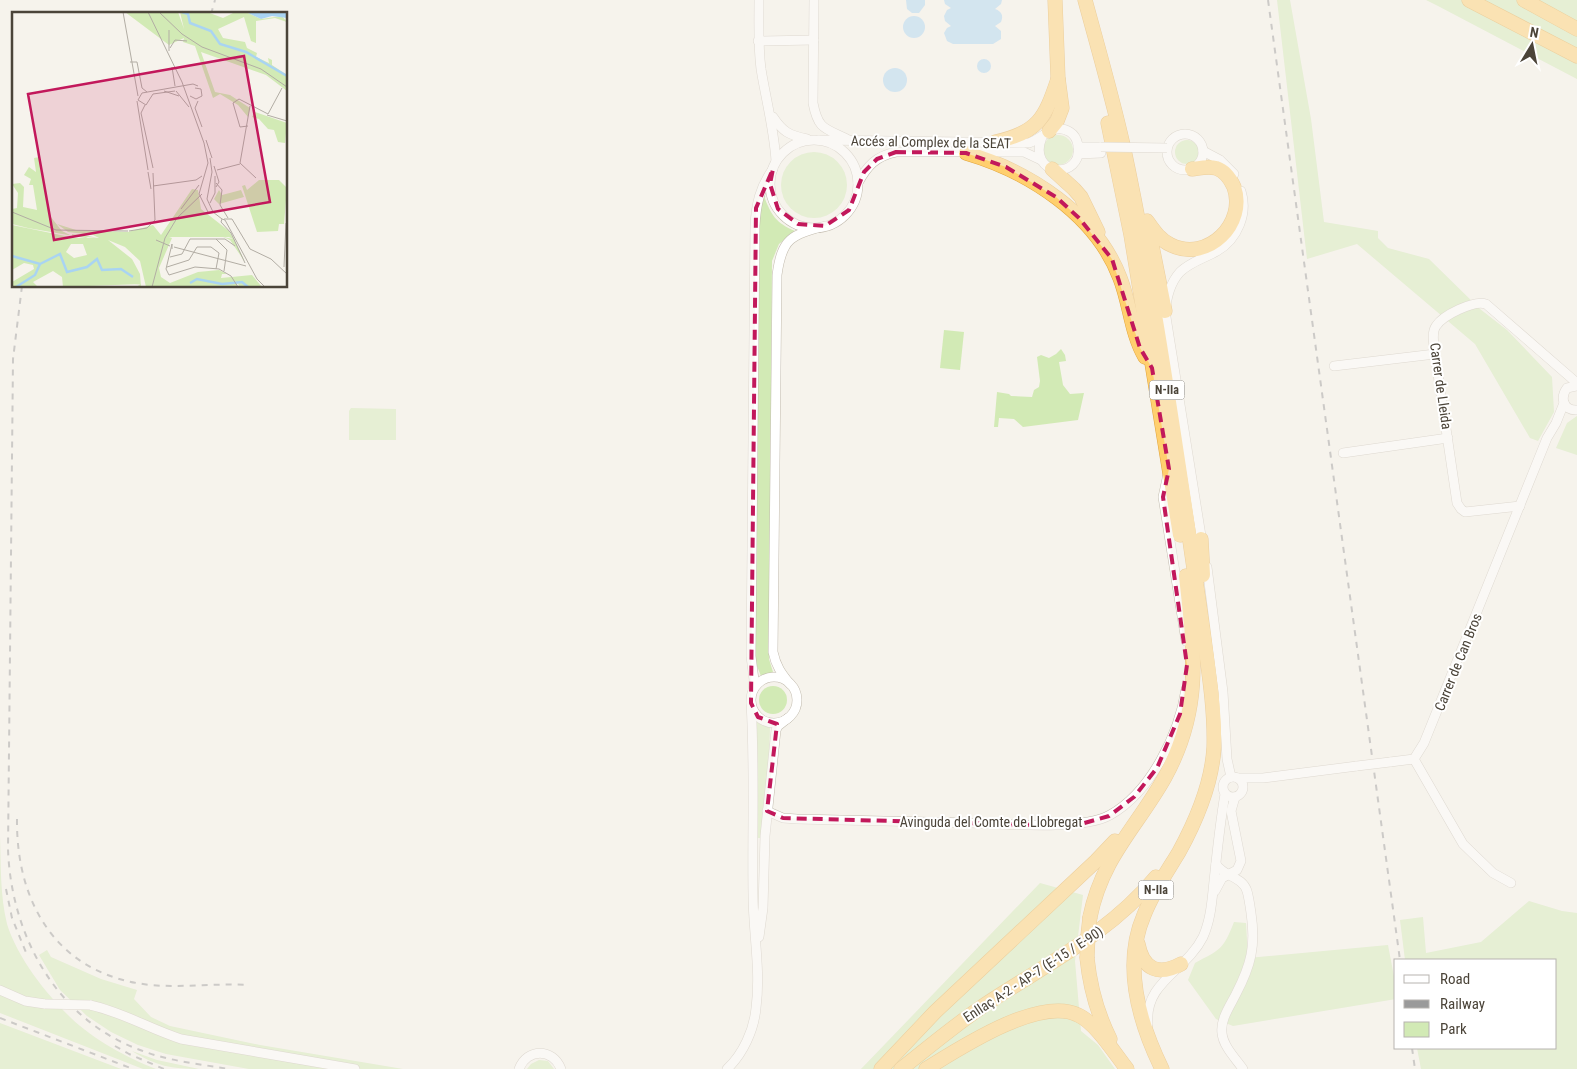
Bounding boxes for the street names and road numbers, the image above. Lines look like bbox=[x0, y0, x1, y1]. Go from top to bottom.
street label: Accés al Complex de la SEAT bbox=[851, 133, 1011, 151]
street label: Carrer de Lleida bbox=[1427, 342, 1455, 430]
road number: N-IIa bbox=[1150, 380, 1184, 400]
street label: Carrer de Can Bros bbox=[1431, 611, 1485, 713]
street label: Avinguda del Comte de Llobregat bbox=[900, 814, 1082, 830]
road number: N-IIa bbox=[1138, 880, 1174, 900]
street label: Enllaç A-2 - AP-7 (E-15 / E-90) bbox=[960, 923, 1106, 1026]

